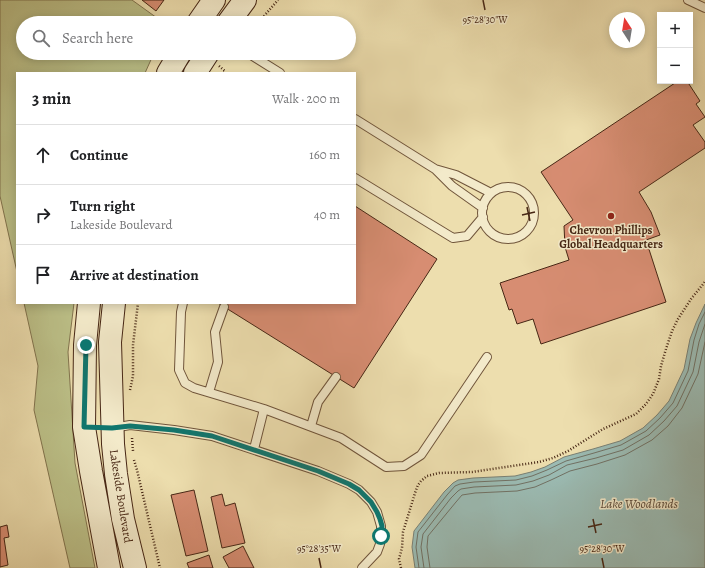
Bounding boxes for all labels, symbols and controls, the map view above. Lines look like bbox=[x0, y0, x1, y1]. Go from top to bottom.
north arrow bbox=[609, 12, 645, 48]
map controls bbox=[657, 12, 693, 84]
button: + bbox=[657, 12, 693, 48]
text: 95°28'30"W bbox=[462, 13, 508, 26]
search box bbox=[16, 16, 356, 60]
icon: search bbox=[30, 27, 52, 49]
text: Search here bbox=[62, 28, 133, 48]
button: − bbox=[657, 48, 693, 84]
text: 3 min bbox=[32, 87, 71, 110]
text: Walk · 200 m bbox=[272, 90, 340, 107]
icon: ahead bbox=[32, 144, 54, 166]
text: Continue bbox=[70, 145, 128, 165]
text: 160 m bbox=[309, 146, 340, 163]
text: Turn right bbox=[70, 196, 135, 216]
icon: right bbox=[32, 204, 54, 226]
text: 40 m bbox=[314, 206, 340, 223]
marker: Chevron Phillips Global Headquarters bbox=[606, 211, 616, 221]
text: Lakeside Boulevard bbox=[70, 216, 173, 233]
place label: Chevron Phillips Global Headquarters bbox=[559, 222, 663, 252]
icon: arrive bbox=[32, 264, 54, 286]
text: Arrive at destination bbox=[70, 265, 199, 285]
route end bbox=[77, 336, 95, 354]
street label: Lakeside Boulevard bbox=[106, 448, 136, 545]
water label: Lake Woodlands bbox=[600, 495, 679, 512]
route start bbox=[372, 527, 390, 545]
text: 95°28'35"W bbox=[297, 542, 342, 555]
text: 95°28'30"W bbox=[579, 542, 625, 555]

